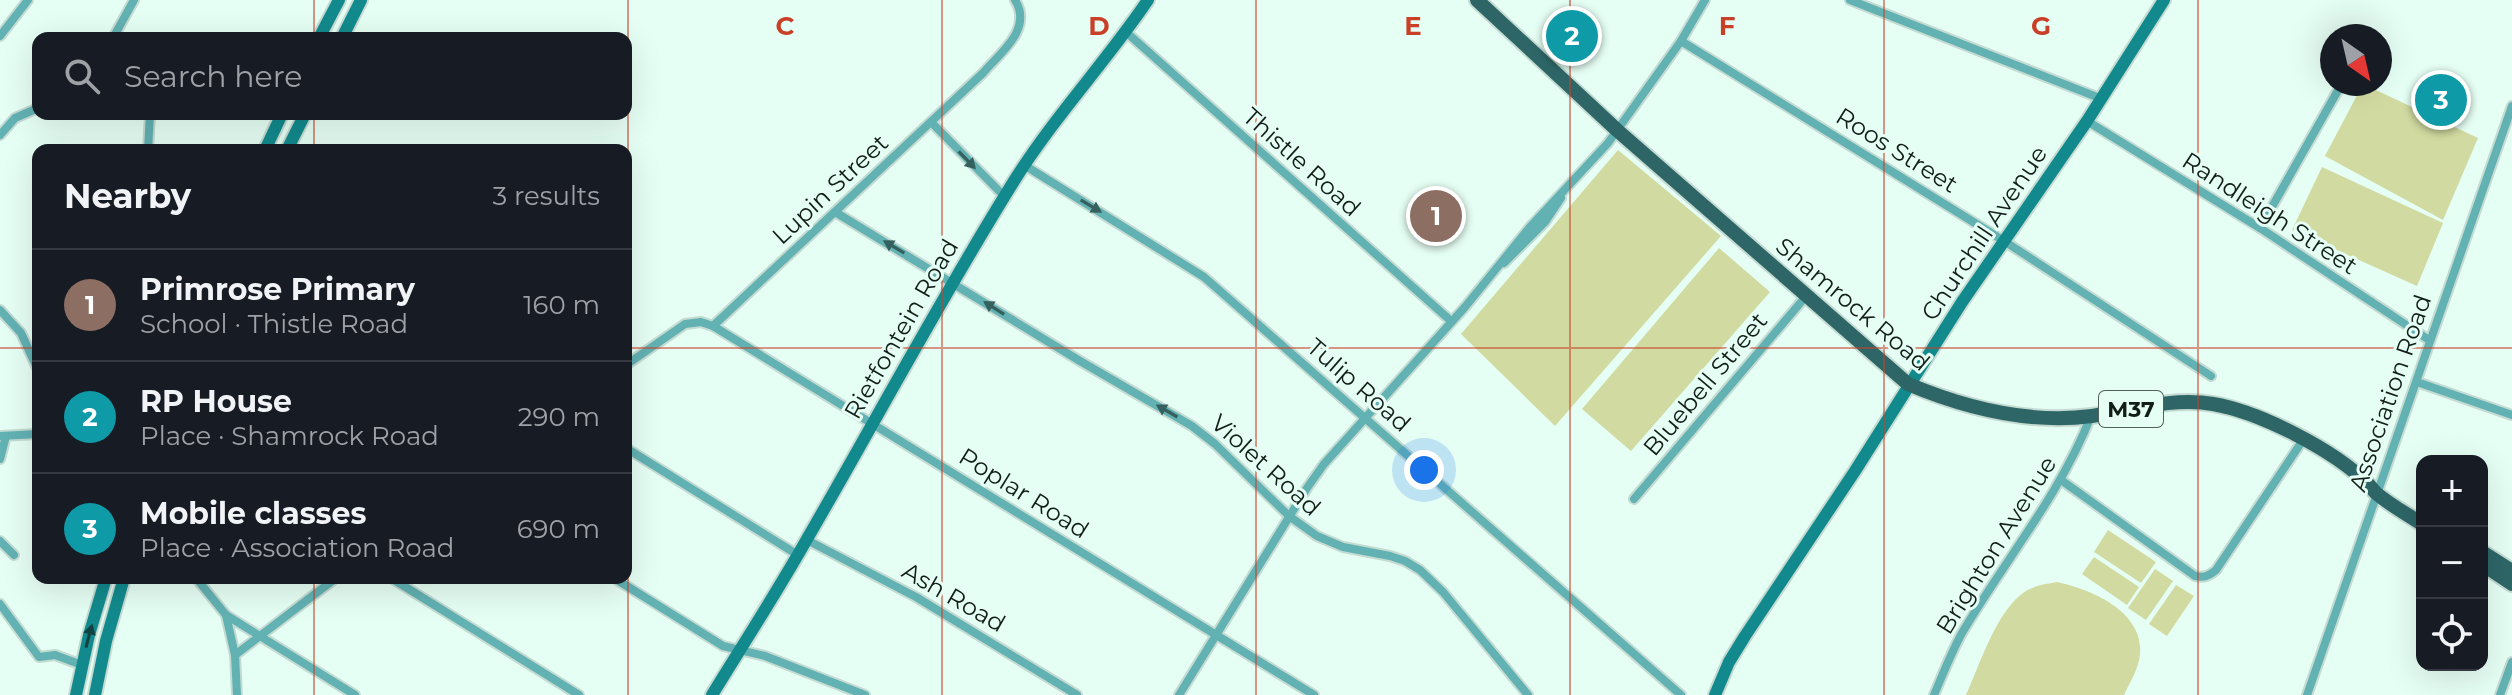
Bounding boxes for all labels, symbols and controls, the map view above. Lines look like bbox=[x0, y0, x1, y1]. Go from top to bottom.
pin: 2 bbox=[1546, 6, 1598, 66]
text: C bbox=[776, 10, 795, 42]
text: D bbox=[1088, 10, 1110, 42]
text: E bbox=[1404, 10, 1422, 42]
text: F bbox=[1719, 10, 1735, 42]
text: G bbox=[2031, 10, 2051, 42]
north arrow bbox=[2320, 24, 2392, 96]
search box bbox=[32, 32, 632, 120]
icon: search bbox=[60, 54, 104, 98]
text: Search here bbox=[124, 58, 302, 95]
pin: 3 bbox=[2415, 70, 2467, 130]
street label: Roos Street bbox=[1831, 101, 1963, 199]
street label: Thistle Road bbox=[1237, 102, 1367, 222]
street label: Lupin Street bbox=[766, 128, 894, 250]
street label: Churchill Avenue bbox=[1915, 140, 2053, 326]
street label: Randleigh Street bbox=[2177, 146, 2363, 281]
one-way arrow bbox=[958, 150, 976, 169]
text: Nearby bbox=[64, 175, 191, 217]
text: 3 results bbox=[493, 180, 600, 212]
pin: 1 bbox=[1410, 186, 1462, 246]
one-way arrow bbox=[1080, 199, 1102, 213]
street label: Shamrock Road bbox=[1770, 231, 1936, 377]
street label: Rietfontein Road bbox=[838, 234, 964, 424]
one-way arrow bbox=[883, 240, 905, 254]
text: Primrose Primary bbox=[140, 271, 415, 308]
text: 1 bbox=[85, 289, 95, 321]
text: 160 m bbox=[523, 289, 600, 321]
street label: Association Road bbox=[2343, 291, 2437, 495]
one-way arrow bbox=[983, 301, 1005, 315]
street label: Bluebell Street bbox=[1637, 306, 1773, 461]
text: School · Thistle Road bbox=[140, 308, 408, 340]
street label: Tulip Road bbox=[1301, 332, 1417, 438]
text: RP House bbox=[140, 383, 292, 420]
road number: M37 bbox=[2099, 391, 2163, 427]
text: 2 bbox=[82, 401, 98, 433]
text: 290 m bbox=[518, 401, 600, 433]
one-way arrow bbox=[1156, 404, 1178, 418]
street label: Violet Road bbox=[1205, 408, 1327, 522]
text: Place · Shamrock Road bbox=[140, 420, 439, 452]
street label: Poplar Road bbox=[954, 442, 1094, 544]
your location bbox=[1404, 450, 1444, 490]
street label: Brighton Avenue bbox=[1930, 451, 2062, 639]
map controls bbox=[2416, 455, 2488, 671]
button: + bbox=[2416, 455, 2488, 527]
text: Mobile classes bbox=[140, 495, 366, 532]
text: 3 bbox=[82, 513, 98, 545]
text: 690 m bbox=[517, 513, 600, 545]
button: − bbox=[2416, 527, 2488, 599]
text: Place · Association Road bbox=[140, 532, 454, 564]
street label: Ash Road bbox=[897, 556, 1011, 638]
button: locate bbox=[2416, 599, 2488, 671]
one-way arrow bbox=[84, 624, 96, 649]

